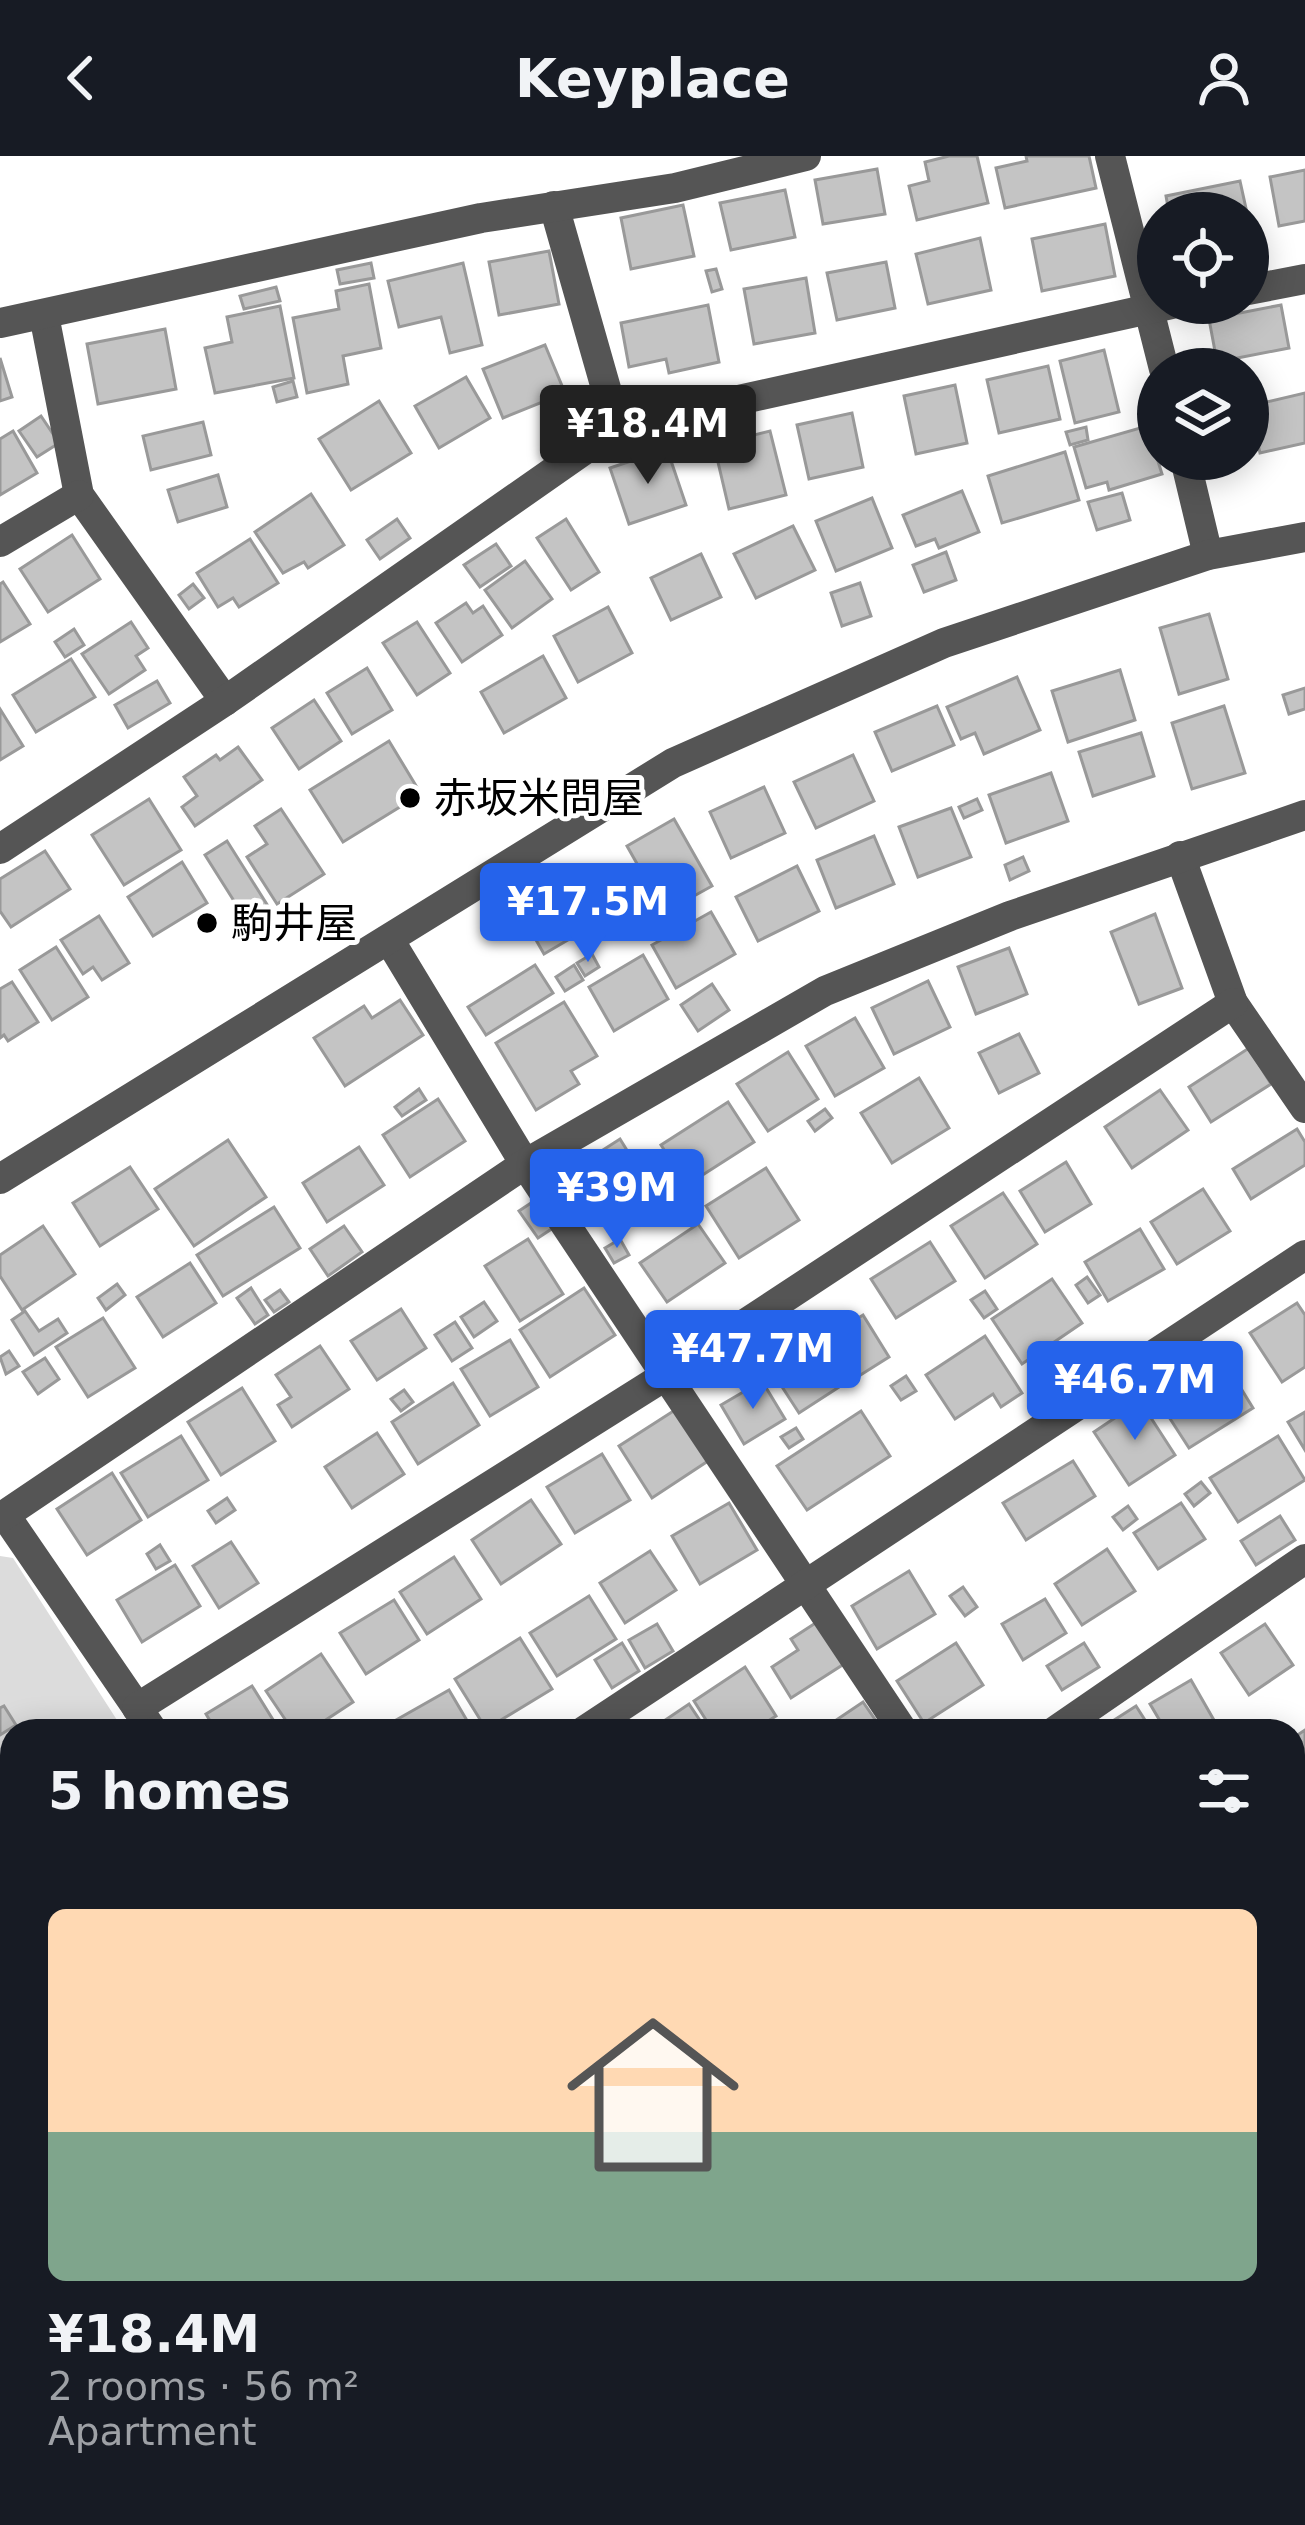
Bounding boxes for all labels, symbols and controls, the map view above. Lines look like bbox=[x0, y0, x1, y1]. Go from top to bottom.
icon: back bbox=[48, 45, 114, 111]
icon: person bbox=[1191, 45, 1257, 111]
text: Keyplace bbox=[515, 47, 790, 110]
map controls bbox=[1137, 192, 1269, 480]
button: locate bbox=[1137, 192, 1269, 324]
button: layers bbox=[1137, 348, 1269, 480]
pin: ¥18.4M bbox=[550, 385, 746, 487]
text: ¥18.4M bbox=[567, 401, 729, 446]
place label: 赤坂米問屋 bbox=[434, 774, 644, 823]
marker: 赤坂米問屋 bbox=[397, 785, 423, 811]
pin: ¥17.5M bbox=[490, 863, 686, 965]
text: ¥17.5M bbox=[507, 879, 669, 924]
place label: 駒井屋 bbox=[231, 899, 357, 948]
marker: 駒井屋 bbox=[194, 910, 220, 936]
pin: ¥39M bbox=[546, 1149, 688, 1251]
text: ¥39M bbox=[557, 1165, 677, 1210]
pin: ¥47.7M bbox=[655, 1310, 851, 1412]
text: ¥47.7M bbox=[672, 1326, 834, 1371]
pin: ¥46.7M bbox=[1037, 1341, 1233, 1443]
text: ¥46.7M bbox=[1054, 1357, 1216, 1402]
icon: filters bbox=[1191, 1758, 1257, 1824]
text: 5 homes bbox=[48, 1762, 291, 1821]
icon: home bbox=[545, 1987, 761, 2203]
text: ¥18.4M bbox=[48, 2305, 260, 2364]
text: 2 rooms · 56 m² bbox=[48, 2364, 359, 2409]
text: Apartment bbox=[48, 2409, 257, 2454]

